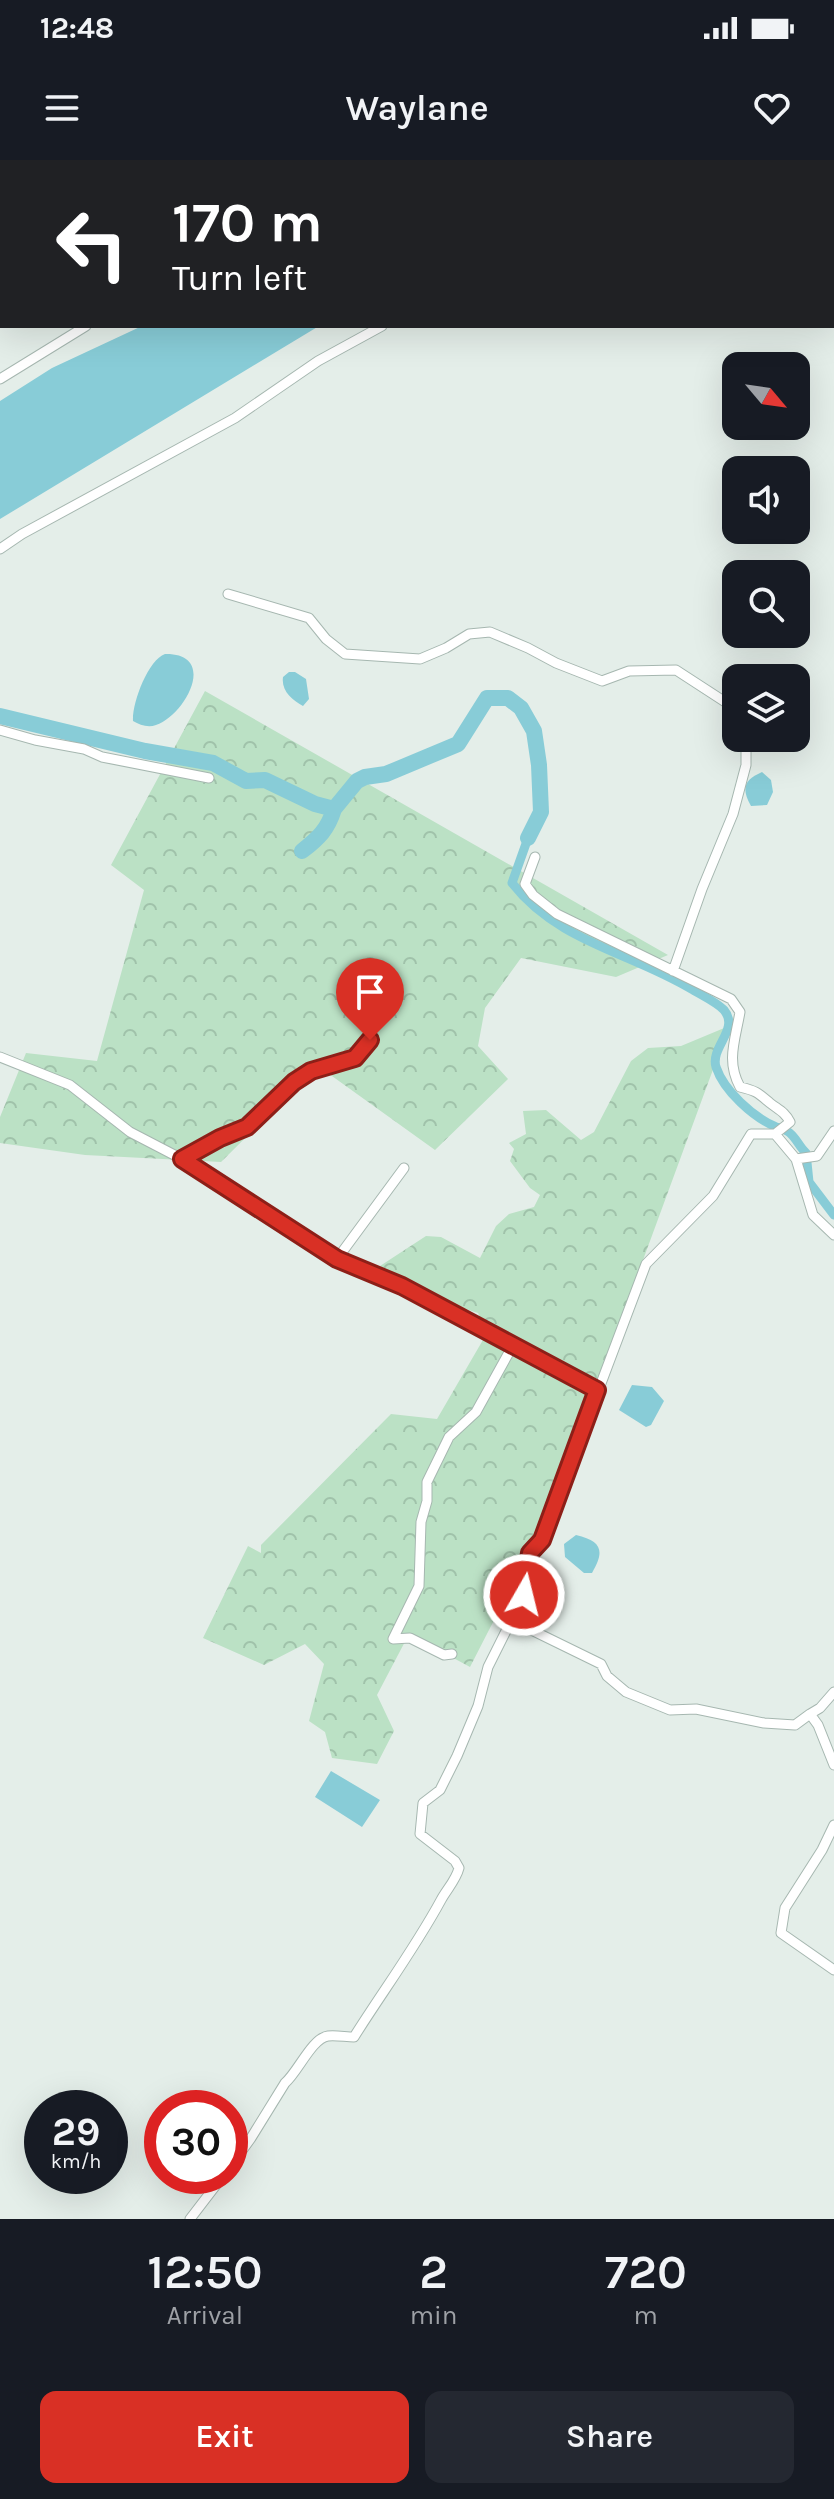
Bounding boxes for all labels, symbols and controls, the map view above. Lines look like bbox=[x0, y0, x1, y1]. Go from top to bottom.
text: 12:48 bbox=[40, 10, 114, 46]
icon: menu bbox=[40, 86, 84, 130]
icon: heart bbox=[750, 86, 794, 130]
text: Waylane bbox=[345, 87, 489, 129]
text: 170 m bbox=[172, 190, 323, 255]
icon: left bbox=[40, 192, 144, 296]
text: Turn left bbox=[172, 257, 307, 299]
north arrow bbox=[722, 352, 810, 440]
map controls bbox=[722, 352, 810, 752]
button: sound bbox=[722, 456, 810, 544]
button: search bbox=[722, 560, 810, 648]
button: layers bbox=[722, 664, 810, 752]
pin bbox=[336, 958, 404, 1040]
icon: arrive bbox=[348, 970, 392, 1014]
position arrow bbox=[482, 1553, 566, 1637]
speed limit sign: 30 bbox=[144, 2090, 248, 2194]
text: 29 bbox=[52, 2108, 100, 2155]
text: km/h bbox=[51, 2150, 101, 2173]
text: 12:50 bbox=[147, 2244, 263, 2300]
text: 2 bbox=[419, 2244, 448, 2300]
text: 720 bbox=[605, 2244, 687, 2300]
text: Arrival bbox=[167, 2300, 243, 2331]
text: min bbox=[410, 2300, 458, 2331]
text: m bbox=[634, 2300, 658, 2331]
button: Exit bbox=[40, 2391, 409, 2483]
button: Share bbox=[425, 2391, 794, 2483]

